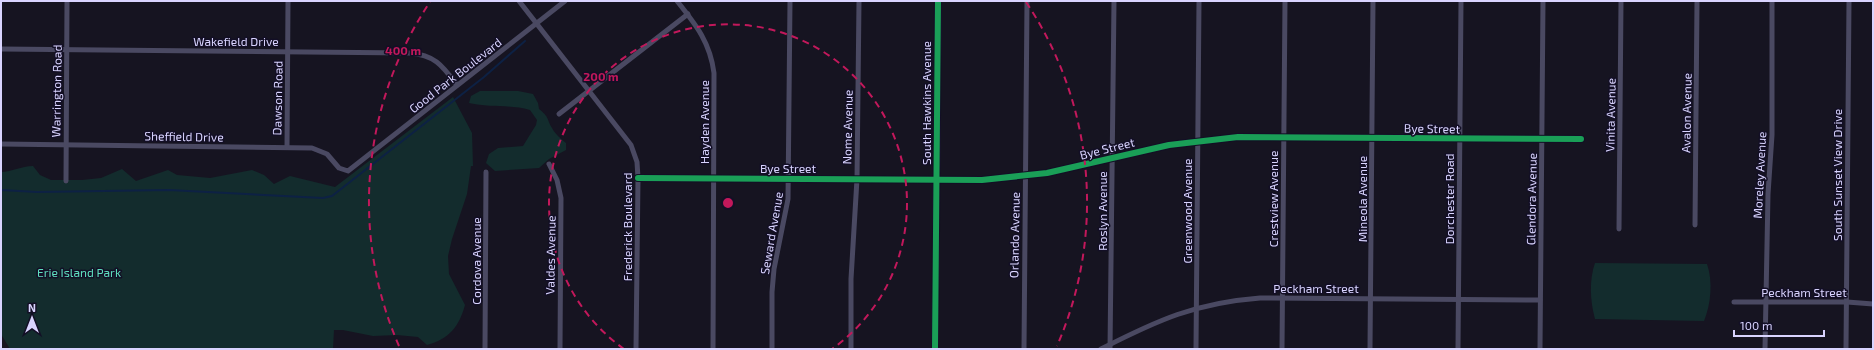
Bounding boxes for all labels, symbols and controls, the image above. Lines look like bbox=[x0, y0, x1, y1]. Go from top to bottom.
street label: Wakefield Drive bbox=[193, 34, 279, 48]
street label: Good Park Boulevard bbox=[406, 35, 504, 115]
street label: South Hawkins Avenue bbox=[919, 41, 933, 165]
text: 400 m bbox=[385, 43, 421, 57]
street label: Warrington Road bbox=[48, 45, 64, 137]
street label: Dawson Road bbox=[269, 61, 285, 135]
text: 200 m bbox=[583, 69, 619, 83]
street label: Avalon Avenue bbox=[1678, 73, 1694, 153]
street label: Vinita Avenue bbox=[1602, 78, 1618, 152]
street label: Hayden Avenue bbox=[697, 80, 711, 164]
street label: Nome Avenue bbox=[839, 89, 855, 165]
street label: South Sunset View Drive bbox=[1830, 109, 1844, 241]
street label: Bye Street bbox=[1404, 121, 1461, 135]
street label: Sheffield Drive bbox=[144, 128, 224, 144]
street label: Moreley Avenue bbox=[1750, 131, 1768, 219]
street label: Bye Street bbox=[1078, 134, 1136, 162]
street label: Crestview Avenue bbox=[1266, 151, 1280, 247]
street label: Glendora Avenue bbox=[1523, 153, 1539, 245]
street label: Dorchester Road bbox=[1442, 154, 1456, 244]
street label: Mineola Avenue bbox=[1355, 156, 1369, 242]
street label: Greenwood Avenue bbox=[1180, 158, 1194, 264]
street label: Bye Street bbox=[760, 161, 817, 175]
street label: Roslyn Avenue bbox=[1095, 171, 1109, 251]
street label: Frederick Boulevard bbox=[620, 173, 634, 281]
street label: Seward Avenue bbox=[757, 191, 785, 275]
street label: Orlando Avenue bbox=[1006, 192, 1022, 278]
centre of rings bbox=[721, 196, 735, 210]
street label: Valdes Avenue bbox=[542, 215, 558, 295]
street label: Cordova Avenue bbox=[469, 217, 483, 305]
park label: Erie Island Park bbox=[37, 265, 121, 279]
street label: Peckham Street bbox=[1273, 281, 1359, 295]
street label: Peckham Street bbox=[1761, 285, 1847, 299]
north arrow bbox=[12, 298, 52, 338]
text: N bbox=[28, 301, 36, 314]
scale bar bbox=[1734, 312, 1824, 338]
text: 100 m bbox=[1740, 318, 1772, 332]

